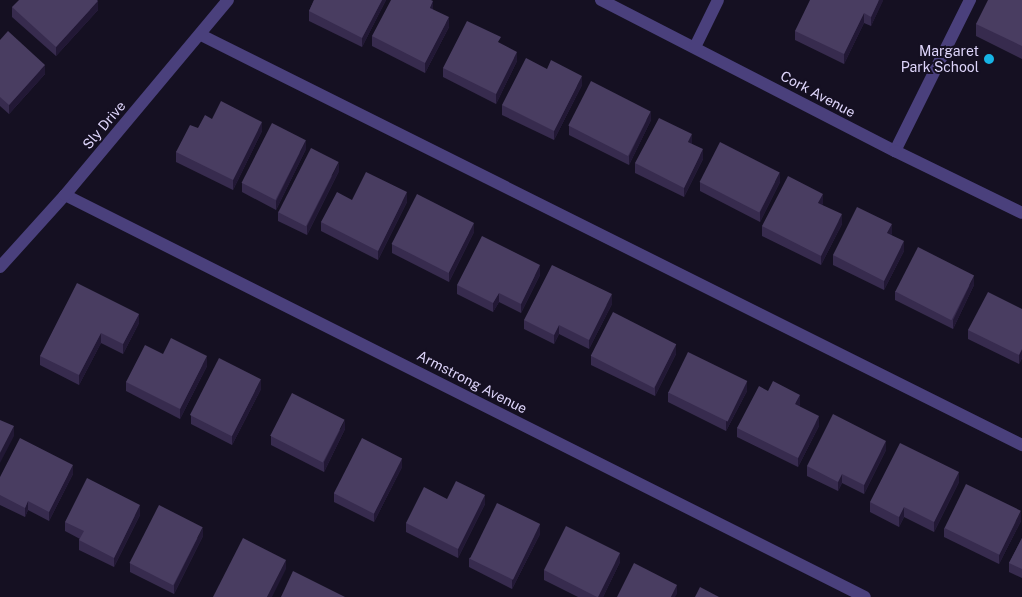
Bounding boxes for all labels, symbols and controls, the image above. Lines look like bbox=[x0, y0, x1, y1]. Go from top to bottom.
place label: Margaret Park School bbox=[901, 43, 979, 75]
marker: Margaret Park School bbox=[983, 53, 995, 65]
street label: Cork Avenue bbox=[778, 67, 858, 121]
street label: Sly Drive bbox=[79, 97, 129, 153]
street label: Armstrong Avenue bbox=[414, 347, 530, 417]

